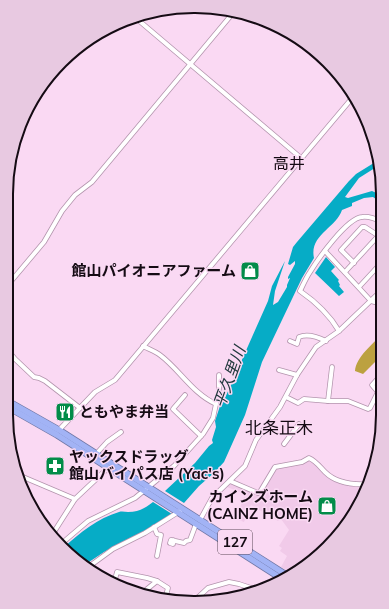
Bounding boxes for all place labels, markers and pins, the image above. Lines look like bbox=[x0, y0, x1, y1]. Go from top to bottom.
shop icon: 館山パイオニアファーム bbox=[239, 260, 261, 282]
place label: 館山パイオニアファーム bbox=[71, 261, 236, 280]
restaurant icon: ともやま弁当 bbox=[54, 401, 76, 423]
place label: ともやま弁当 bbox=[79, 402, 169, 421]
place label: ヤックスドラッグ 館山バイパス店 (Yac's) bbox=[69, 447, 225, 483]
pharmacy icon: ヤックスドラッグ 館山バイパス店 (Yac's) bbox=[44, 455, 66, 477]
place label: カインズホーム (CAINZ HOME) bbox=[207, 487, 313, 523]
shop icon: カインズホーム (CAINZ HOME) bbox=[316, 495, 338, 517]

